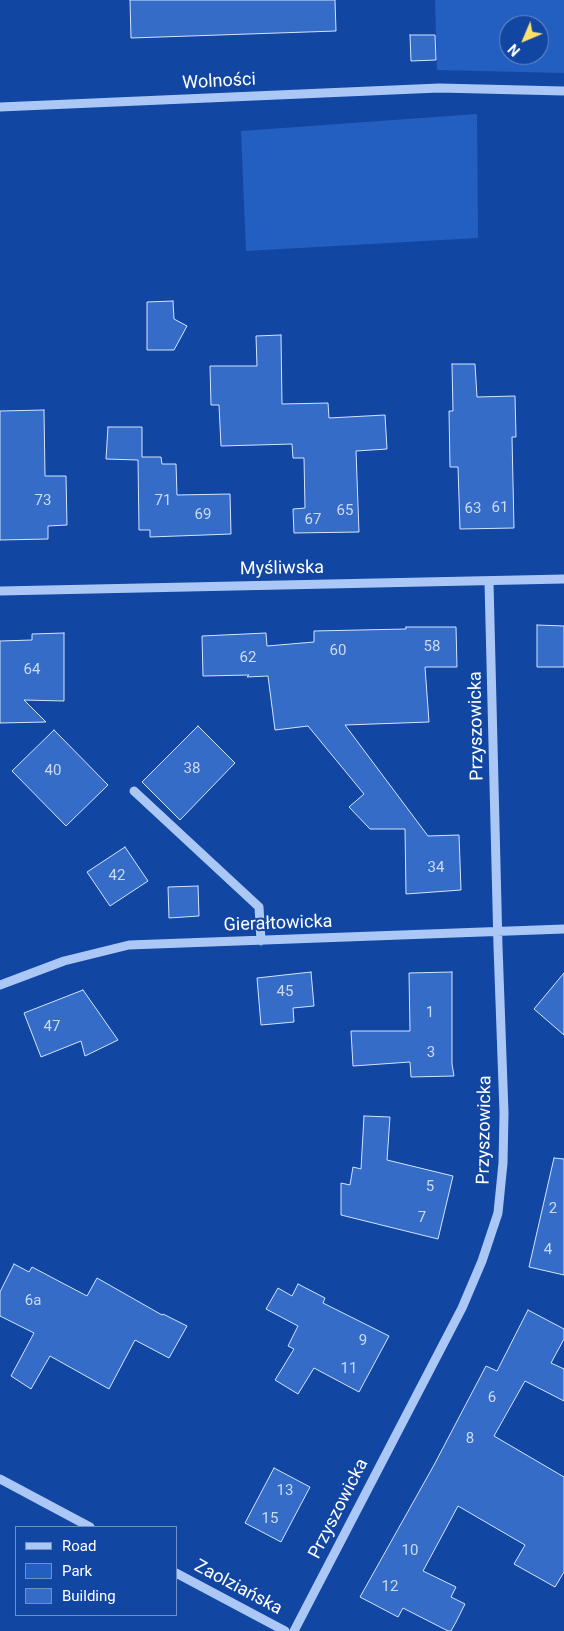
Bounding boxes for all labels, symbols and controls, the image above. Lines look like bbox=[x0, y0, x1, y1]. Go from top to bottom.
north arrow bbox=[499, 15, 549, 65]
text: N bbox=[505, 41, 523, 59]
street label: Wolności bbox=[182, 69, 256, 95]
house number: 73 bbox=[35, 492, 51, 510]
house number: 71 bbox=[155, 492, 171, 510]
house number: 61 bbox=[492, 499, 508, 517]
house number: 63 bbox=[465, 500, 481, 518]
house number: 65 bbox=[337, 502, 353, 520]
house number: 69 bbox=[195, 506, 211, 524]
house number: 67 bbox=[305, 511, 321, 529]
street label: Myśliwska bbox=[240, 557, 324, 581]
house number: 58 bbox=[424, 638, 440, 656]
house number: 60 bbox=[330, 642, 346, 660]
house number: 62 bbox=[240, 649, 256, 667]
house number: 64 bbox=[24, 661, 40, 679]
street label: Przyszowicka bbox=[465, 671, 489, 781]
house number: 38 bbox=[184, 760, 200, 778]
house number: 40 bbox=[45, 762, 61, 780]
house number: 34 bbox=[428, 859, 444, 877]
house number: 42 bbox=[109, 867, 125, 885]
street label: Gierałtowicka bbox=[223, 911, 333, 937]
house number: 45 bbox=[277, 983, 293, 1001]
house number: 1 bbox=[426, 1004, 434, 1022]
house number: 47 bbox=[44, 1018, 60, 1036]
house number: 3 bbox=[427, 1044, 435, 1062]
street label: Przyszowicka bbox=[473, 1075, 497, 1185]
house number: 5 bbox=[426, 1178, 434, 1196]
house number: 2 bbox=[549, 1200, 557, 1218]
house number: 7 bbox=[418, 1209, 426, 1227]
house number: 4 bbox=[544, 1241, 552, 1259]
house number: 6a bbox=[25, 1292, 41, 1310]
house number: 9 bbox=[359, 1332, 367, 1350]
house number: 11 bbox=[341, 1360, 357, 1378]
house number: 6 bbox=[488, 1389, 496, 1407]
house number: 8 bbox=[466, 1430, 474, 1448]
street label: Przyszowicka bbox=[305, 1455, 373, 1563]
house number: 13 bbox=[277, 1482, 293, 1500]
house number: 15 bbox=[262, 1510, 278, 1528]
legend bbox=[15, 1526, 178, 1616]
text: Road bbox=[62, 1537, 96, 1555]
house number: 10 bbox=[402, 1542, 418, 1560]
street label: Zaolziańska bbox=[190, 1556, 286, 1620]
text: Park bbox=[62, 1562, 92, 1580]
house number: 12 bbox=[382, 1578, 398, 1596]
text: Building bbox=[62, 1587, 116, 1605]

